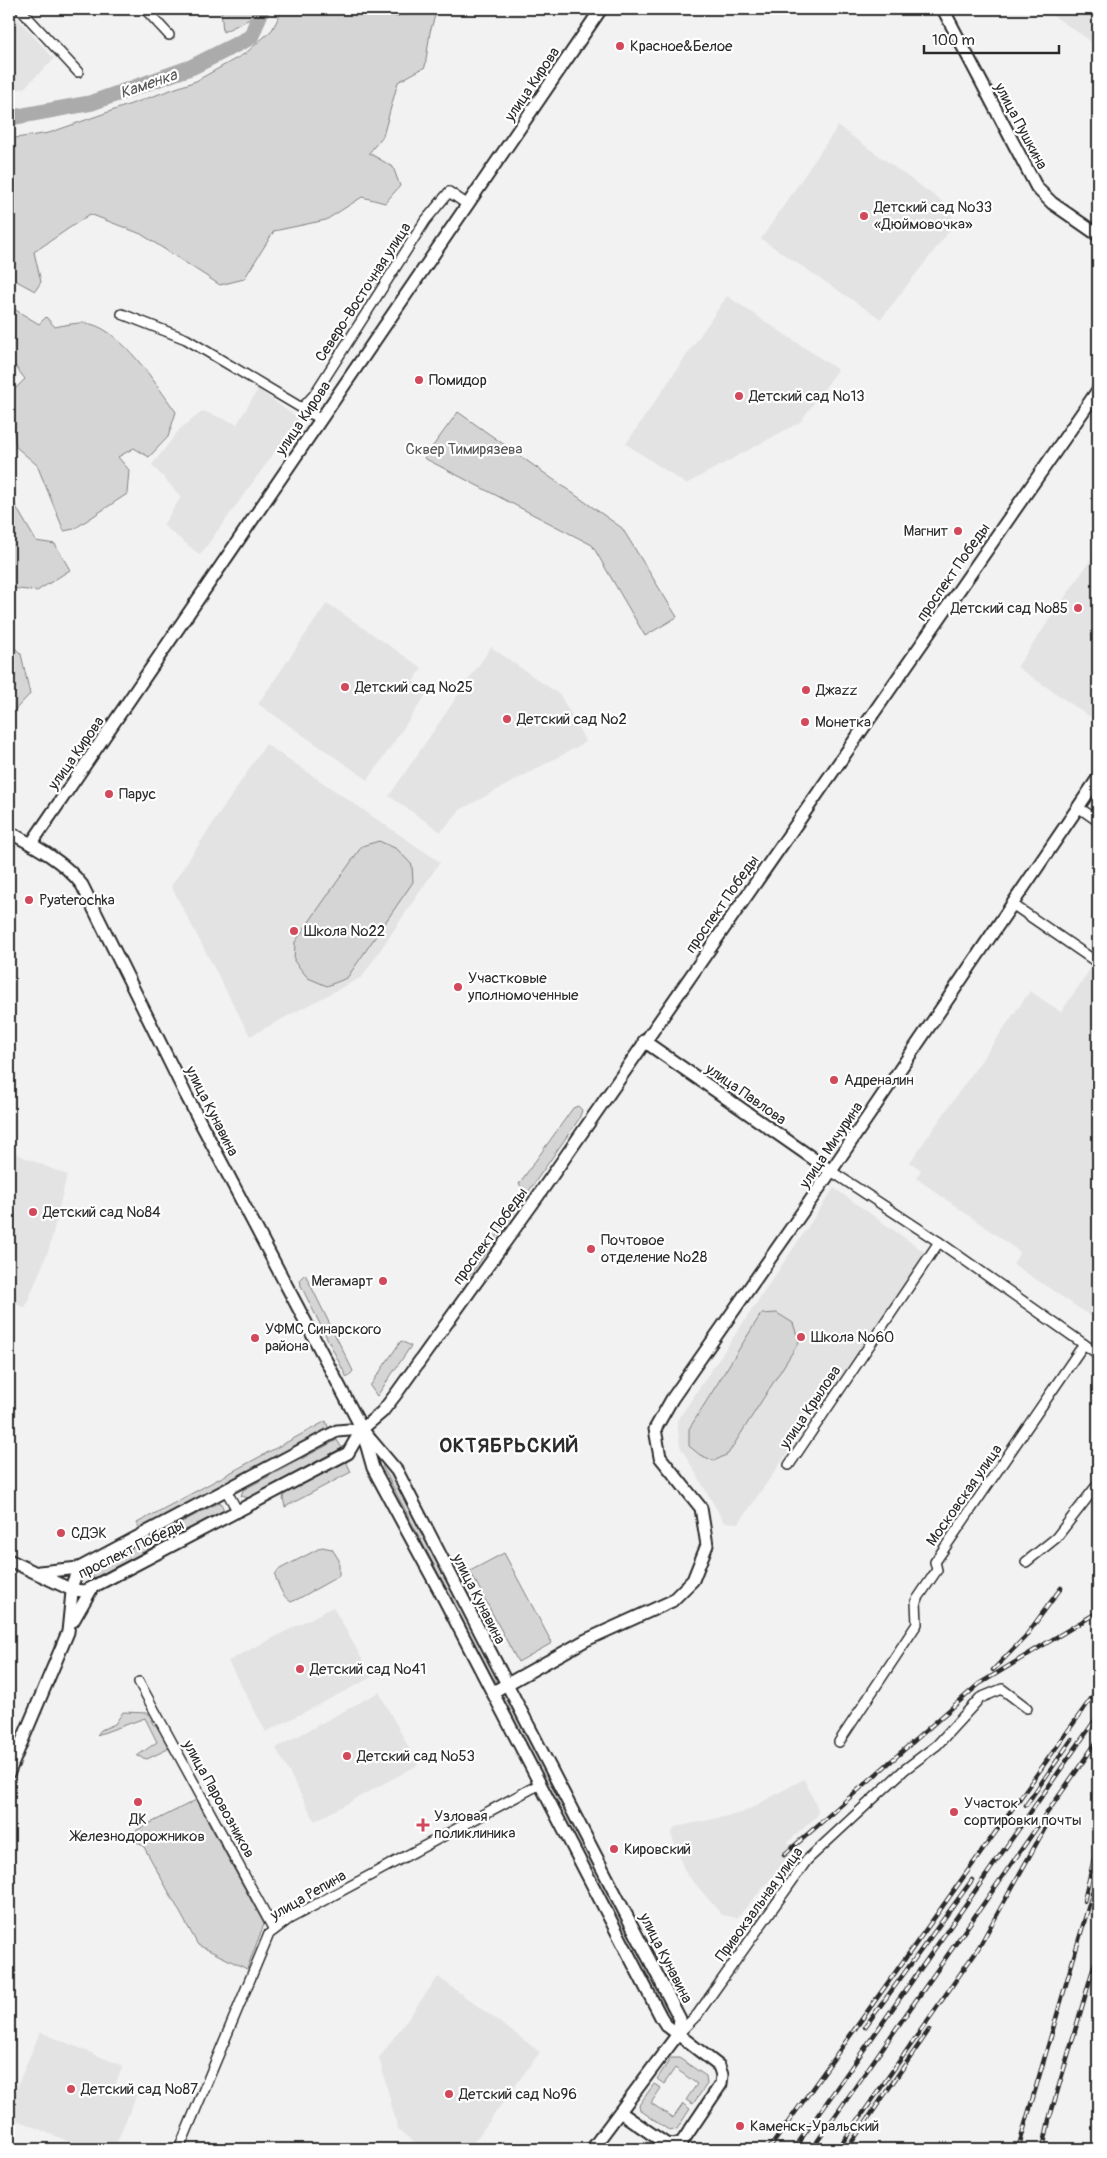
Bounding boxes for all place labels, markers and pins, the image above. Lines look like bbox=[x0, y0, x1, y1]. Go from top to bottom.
place label: Красное&Белое bbox=[630, 37, 733, 56]
marker: Красное&Белое bbox=[614, 40, 626, 52]
place label: Детский сад №33 «Дюймовочка» bbox=[873, 198, 992, 234]
marker: Детский сад №33 «Дюймовочка» bbox=[858, 210, 870, 222]
place label: Помидор bbox=[429, 371, 487, 390]
marker: Помидор bbox=[413, 374, 425, 386]
place label: Детский сад №13 bbox=[748, 387, 865, 406]
marker: Детский сад №13 bbox=[733, 390, 745, 402]
place label: Магнит bbox=[903, 522, 948, 541]
marker: Магнит bbox=[952, 525, 964, 537]
place label: Детский сад №85 bbox=[950, 599, 1068, 618]
marker: Детский сад №85 bbox=[1072, 602, 1084, 614]
place label: Детский сад №25 bbox=[354, 678, 473, 697]
marker: Детский сад №25 bbox=[339, 681, 351, 693]
place label: Джаzz bbox=[815, 681, 857, 700]
marker: Джаzz bbox=[800, 684, 812, 696]
place label: Детский сад №2 bbox=[516, 710, 627, 729]
marker: Детский сад №2 bbox=[501, 713, 513, 725]
place label: Монетка bbox=[815, 713, 871, 732]
marker: Монетка bbox=[799, 716, 811, 728]
place label: Парус bbox=[119, 785, 156, 804]
marker: Парус bbox=[103, 788, 115, 800]
place label: Pyaterochka bbox=[39, 891, 115, 910]
marker: Pyaterochka bbox=[23, 894, 35, 906]
place label: Школа №22 bbox=[304, 922, 385, 941]
marker: Школа №22 bbox=[288, 925, 300, 937]
place label: Участковые уполномоченные bbox=[467, 969, 579, 1005]
marker: Участковые уполномоченные bbox=[452, 981, 464, 993]
place label: Адреналин bbox=[844, 1071, 914, 1090]
marker: Адреналин bbox=[828, 1074, 840, 1086]
place label: Детский сад №84 bbox=[42, 1203, 161, 1222]
marker: Детский сад №84 bbox=[27, 1206, 39, 1218]
place label: Почтовое отделение №28 bbox=[601, 1231, 708, 1267]
marker: Почтовое отделение №28 bbox=[585, 1243, 597, 1255]
place label: Мегамарт bbox=[311, 1272, 373, 1291]
marker: Мегамарт bbox=[377, 1275, 389, 1287]
place label: УФМС Синарского района bbox=[265, 1320, 381, 1356]
place label: Школа №60 bbox=[811, 1328, 894, 1347]
marker: Школа №60 bbox=[795, 1331, 807, 1343]
marker: УФМС Синарского района bbox=[249, 1332, 261, 1344]
place label: СДЭК bbox=[71, 1524, 107, 1543]
marker: СДЭК bbox=[55, 1527, 67, 1539]
place label: Детский сад №41 bbox=[309, 1660, 426, 1679]
marker: Детский сад №41 bbox=[294, 1663, 306, 1675]
place label: Детский сад №53 bbox=[356, 1747, 475, 1766]
marker: Детский сад №53 bbox=[341, 1750, 353, 1762]
place label: Участок сортировки почты bbox=[964, 1794, 1082, 1830]
marker: ДК Железнодорожников bbox=[132, 1796, 144, 1808]
marker: Участок сортировки почты bbox=[948, 1806, 960, 1818]
place label: Узловая поликлиника bbox=[434, 1807, 515, 1843]
place label: ДК Железнодорожников bbox=[69, 1810, 205, 1846]
marker: Узловая поликлиника bbox=[416, 1818, 430, 1832]
place label: Кировский bbox=[624, 1840, 691, 1859]
marker: Кировский bbox=[608, 1843, 620, 1855]
place label: Детский сад №87 bbox=[80, 2080, 198, 2099]
marker: Детский сад №87 bbox=[65, 2083, 77, 2095]
place label: Детский сад №96 bbox=[458, 2085, 577, 2104]
marker: Детский сад №96 bbox=[443, 2088, 455, 2100]
place label: Каменск-Уральский bbox=[750, 2117, 879, 2136]
marker: Каменск-Уральский bbox=[734, 2120, 746, 2132]

